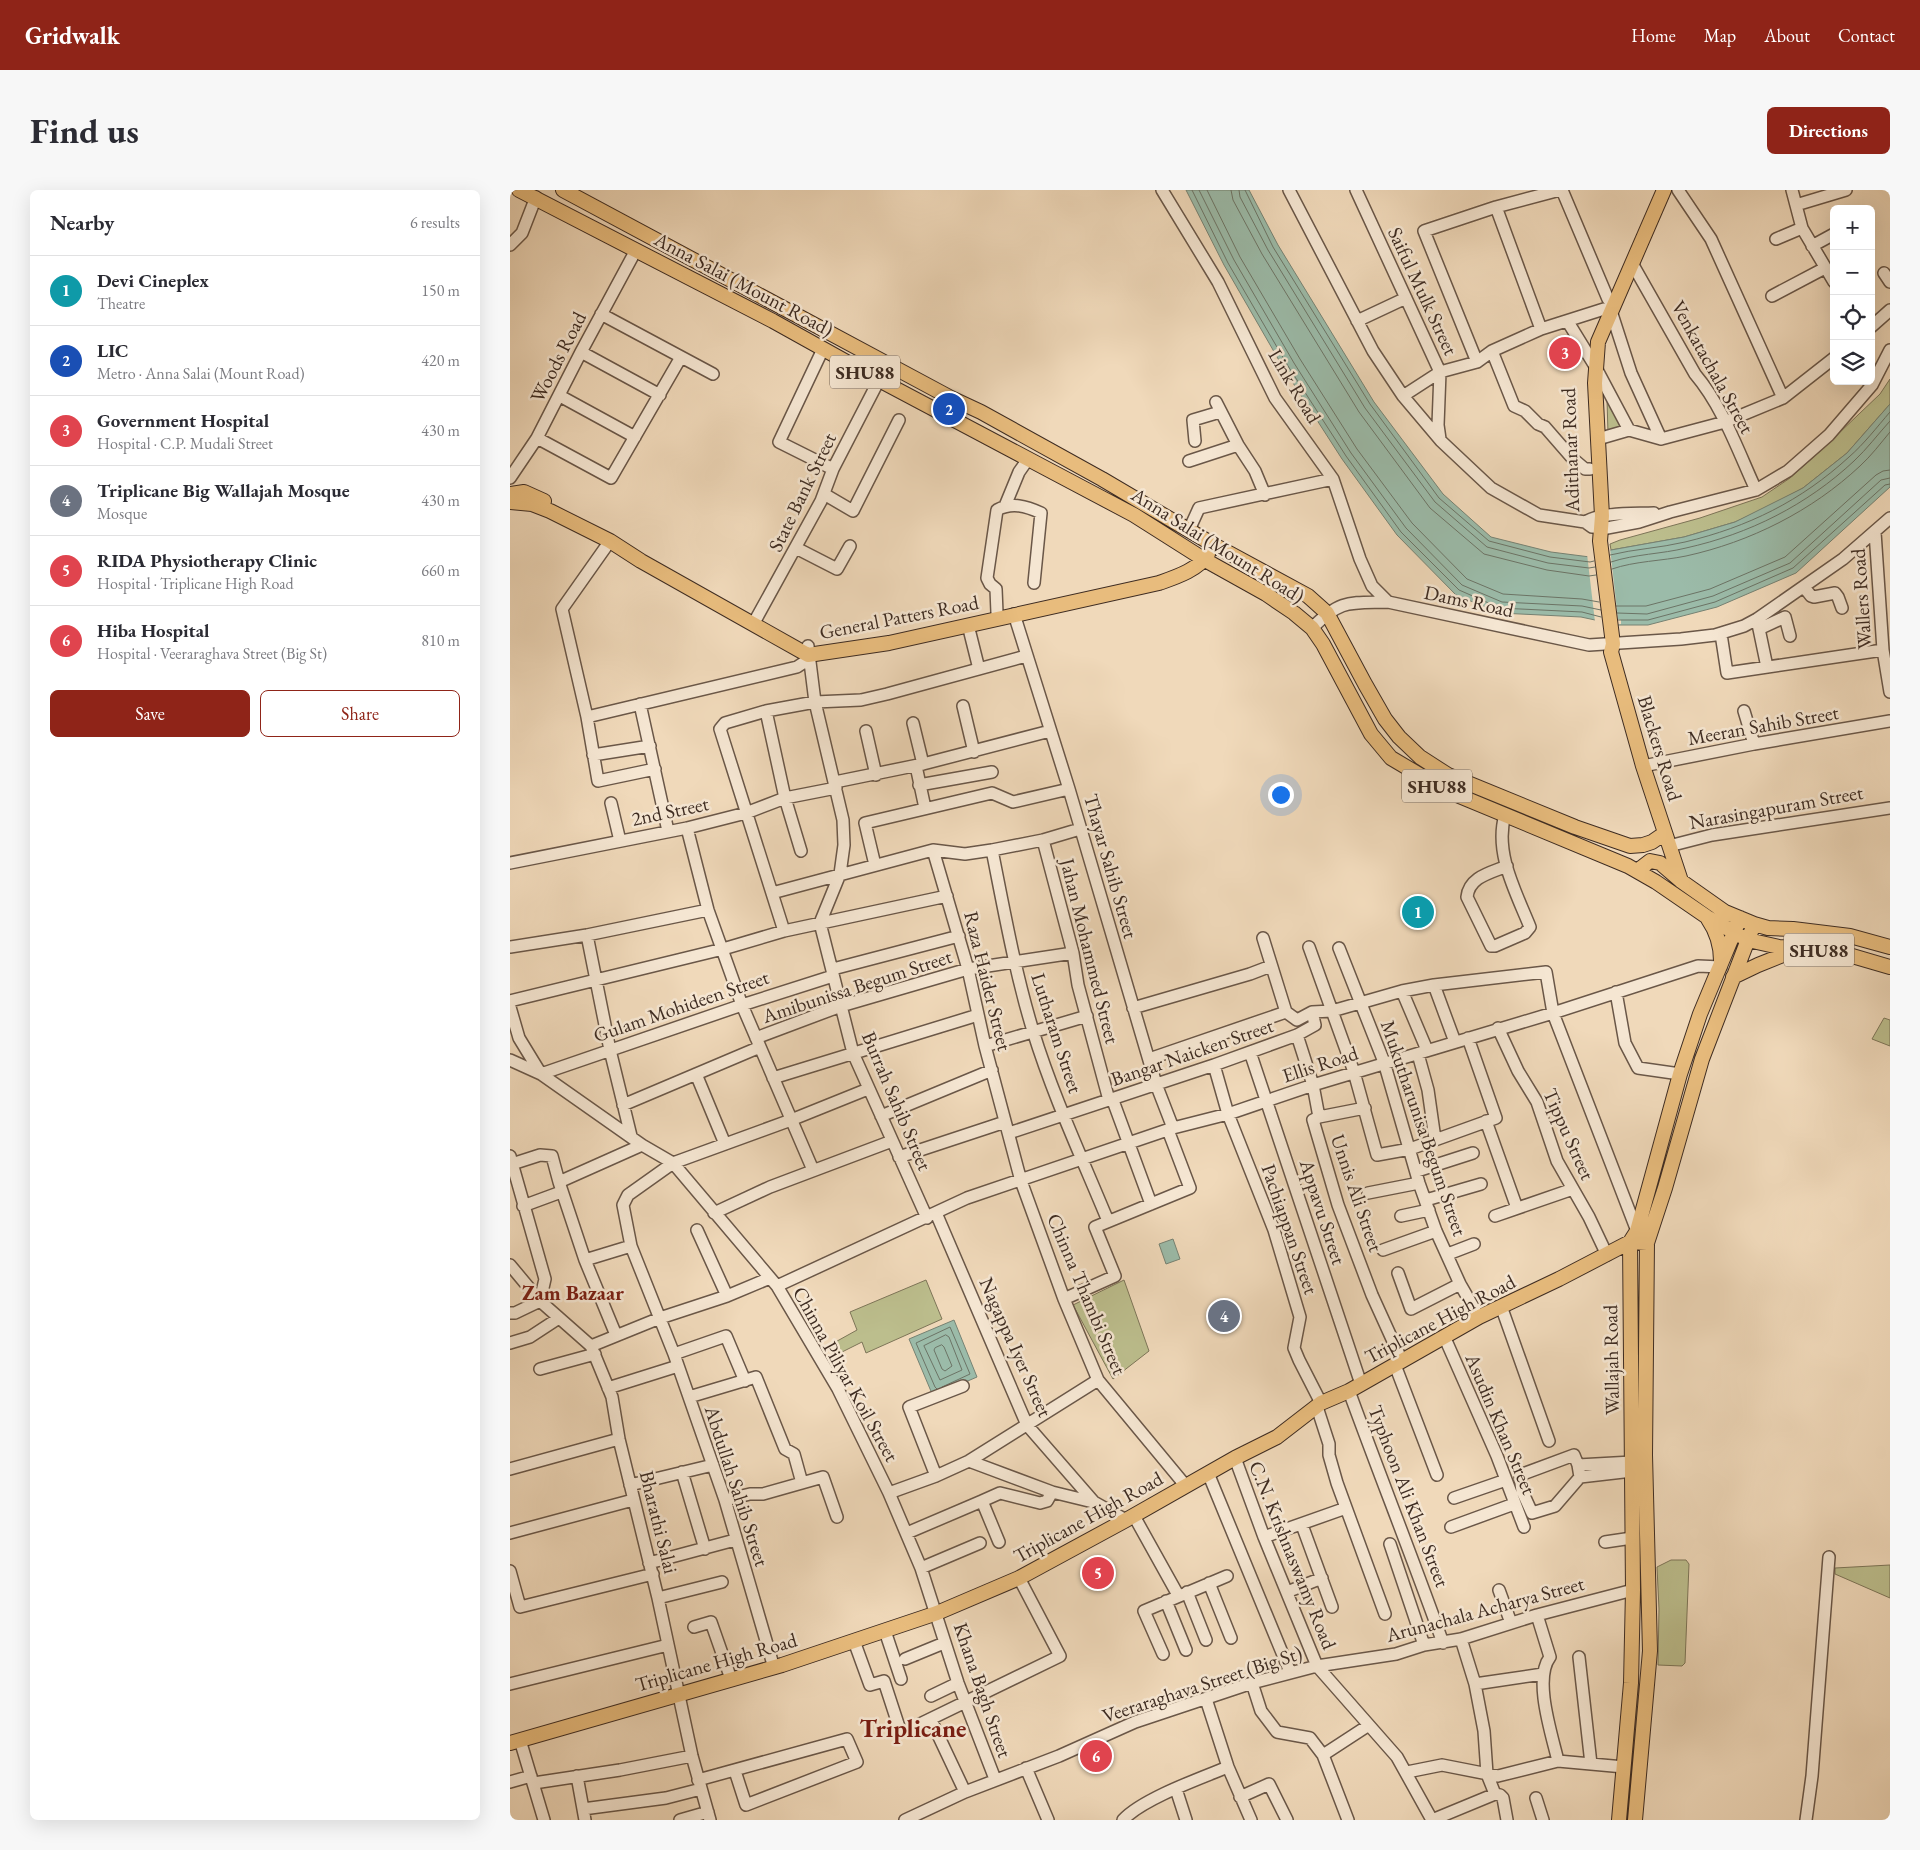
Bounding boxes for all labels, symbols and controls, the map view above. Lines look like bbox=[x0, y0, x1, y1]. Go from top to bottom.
text: Gridwalk bbox=[25, 20, 120, 51]
text: Home bbox=[1631, 24, 1676, 47]
text: Map bbox=[1704, 24, 1736, 47]
text: About bbox=[1764, 24, 1810, 47]
text: Contact bbox=[1838, 24, 1895, 47]
button: Directions bbox=[1767, 107, 1890, 154]
text: Find us bbox=[30, 108, 139, 153]
map controls bbox=[1830, 205, 1875, 385]
button: + bbox=[1830, 205, 1875, 250]
text: Nearby bbox=[50, 209, 114, 236]
text: 6 results bbox=[410, 212, 460, 233]
street label: Saiful Mulk Street bbox=[1382, 223, 1464, 360]
street label: Anna Salai (Mount Road) bbox=[649, 225, 838, 342]
button: − bbox=[1830, 250, 1875, 295]
text: Devi Cineplex bbox=[97, 268, 209, 293]
text: 1 bbox=[62, 280, 70, 301]
text: 150 m bbox=[421, 280, 460, 301]
text: Theatre bbox=[97, 293, 145, 314]
button: locate bbox=[1830, 295, 1875, 340]
street label: Venkatachala Street bbox=[1666, 296, 1761, 439]
street label: Woods Road bbox=[524, 306, 592, 407]
pin: 3 bbox=[1549, 334, 1581, 372]
text: LIC bbox=[97, 338, 129, 363]
button: layers bbox=[1830, 340, 1875, 385]
street label: Link Road bbox=[1263, 344, 1328, 429]
text: 2 bbox=[62, 350, 70, 371]
text: 420 m bbox=[421, 350, 460, 371]
road number: SHU88 bbox=[830, 356, 900, 388]
text: Metro · Anna Salai (Mount Road) bbox=[97, 363, 305, 384]
street label: Adithanar Road bbox=[1555, 386, 1585, 514]
pin: 2 bbox=[933, 390, 965, 428]
text: Government Hospital bbox=[97, 408, 269, 433]
text: 3 bbox=[62, 420, 70, 441]
text: 430 m bbox=[421, 420, 460, 441]
street label: State Bank Street bbox=[762, 428, 842, 556]
text: Hospital · C.P. Mudali Street bbox=[97, 433, 273, 454]
text: Triplicane Big Wallajah Mosque bbox=[97, 478, 350, 503]
street label: Anna Salai (Mount Road) bbox=[1126, 481, 1309, 609]
text: 4 bbox=[62, 490, 70, 511]
text: 430 m bbox=[421, 490, 460, 511]
text: Mosque bbox=[97, 503, 147, 524]
street label: Wallers Road bbox=[1844, 547, 1877, 650]
text: RIDA Physiotherapy Clinic bbox=[97, 548, 317, 573]
text: 5 bbox=[62, 560, 70, 581]
text: 660 m bbox=[421, 560, 460, 581]
text: Hospital · Triplicane High Road bbox=[97, 573, 294, 594]
street label: Dams Road bbox=[1422, 579, 1517, 623]
street label: General Patters Road bbox=[817, 589, 982, 645]
text: Hiba Hospital bbox=[97, 618, 209, 643]
text: 6 bbox=[62, 630, 70, 651]
text: 810 m bbox=[421, 630, 460, 651]
text: Hospital · Veeraraghava Street (Big St) bbox=[97, 643, 327, 664]
button: Save bbox=[50, 690, 250, 737]
button: Share bbox=[260, 690, 460, 737]
street label: Blackers Road bbox=[1632, 692, 1689, 805]
street label: Meeran Sahib Street bbox=[1685, 699, 1841, 751]
road number: SHU88 bbox=[1402, 770, 1472, 802]
street label: Narasingapuram Street bbox=[1687, 779, 1866, 835]
your location bbox=[1268, 782, 1294, 808]
street label: 2nd Street bbox=[629, 790, 712, 832]
street label: Thayar Sahib Street bbox=[1078, 791, 1144, 942]
street label: Jahan Mohammed Street bbox=[1054, 854, 1126, 1047]
pin: 1 bbox=[1402, 893, 1434, 931]
street label: Raza Haider Street bbox=[958, 908, 1018, 1054]
road number: SHU88 bbox=[1784, 934, 1854, 966]
street label: Amibunissa Begum Street bbox=[758, 943, 956, 1029]
street label: Gulam Mohideen Street bbox=[590, 964, 773, 1048]
street label: Lutharam Street bbox=[1025, 970, 1089, 1097]
street label: Bangar Naicken Street bbox=[1107, 1012, 1277, 1092]
street label: Mukutharunisa Begum Street bbox=[1375, 1017, 1473, 1240]
street label: Burrah Sahib Street bbox=[856, 1028, 938, 1175]
street label: Ellis Road bbox=[1279, 1039, 1362, 1088]
street label: Tippu Street bbox=[1537, 1084, 1601, 1184]
street label: Unnis Ali Street bbox=[1325, 1131, 1390, 1256]
street label: Appavu Street bbox=[1293, 1155, 1352, 1269]
street label: Pachiappan Street bbox=[1256, 1160, 1325, 1298]
street label: Chinna Thambi Street bbox=[1041, 1209, 1133, 1379]
street label: Triplicane High Road bbox=[1360, 1268, 1521, 1370]
street label: Nagappa Iyer Street bbox=[974, 1273, 1059, 1422]
district label: Zam Bazaar bbox=[522, 1279, 624, 1306]
street label: Chinna Piliyar Koil Street bbox=[787, 1282, 905, 1467]
pin: 4 bbox=[1208, 1297, 1240, 1335]
street label: Wallajah Road bbox=[1597, 1304, 1625, 1415]
street label: Asudin Khan Street bbox=[1459, 1349, 1543, 1499]
street label: Abdullah Sahib Street bbox=[698, 1401, 775, 1570]
street label: Typhoon Ali Khan Street bbox=[1362, 1401, 1456, 1591]
street label: C.N. Krishnaswamy Road bbox=[1243, 1457, 1343, 1654]
street label: Triplicane High Road bbox=[1009, 1465, 1168, 1569]
street label: Bharathi Salai bbox=[634, 1468, 684, 1576]
pin: 5 bbox=[1082, 1554, 1114, 1592]
street label: Arunachala Acharya Street bbox=[1382, 1570, 1588, 1648]
street label: Khana Bagh Street bbox=[948, 1619, 1018, 1762]
street label: Triplicane High Road bbox=[632, 1626, 801, 1697]
street label: Veeraraghava Street (Big St) bbox=[1099, 1639, 1305, 1729]
district label: Triplicane bbox=[860, 1712, 966, 1744]
pin: 6 bbox=[1080, 1737, 1112, 1775]

